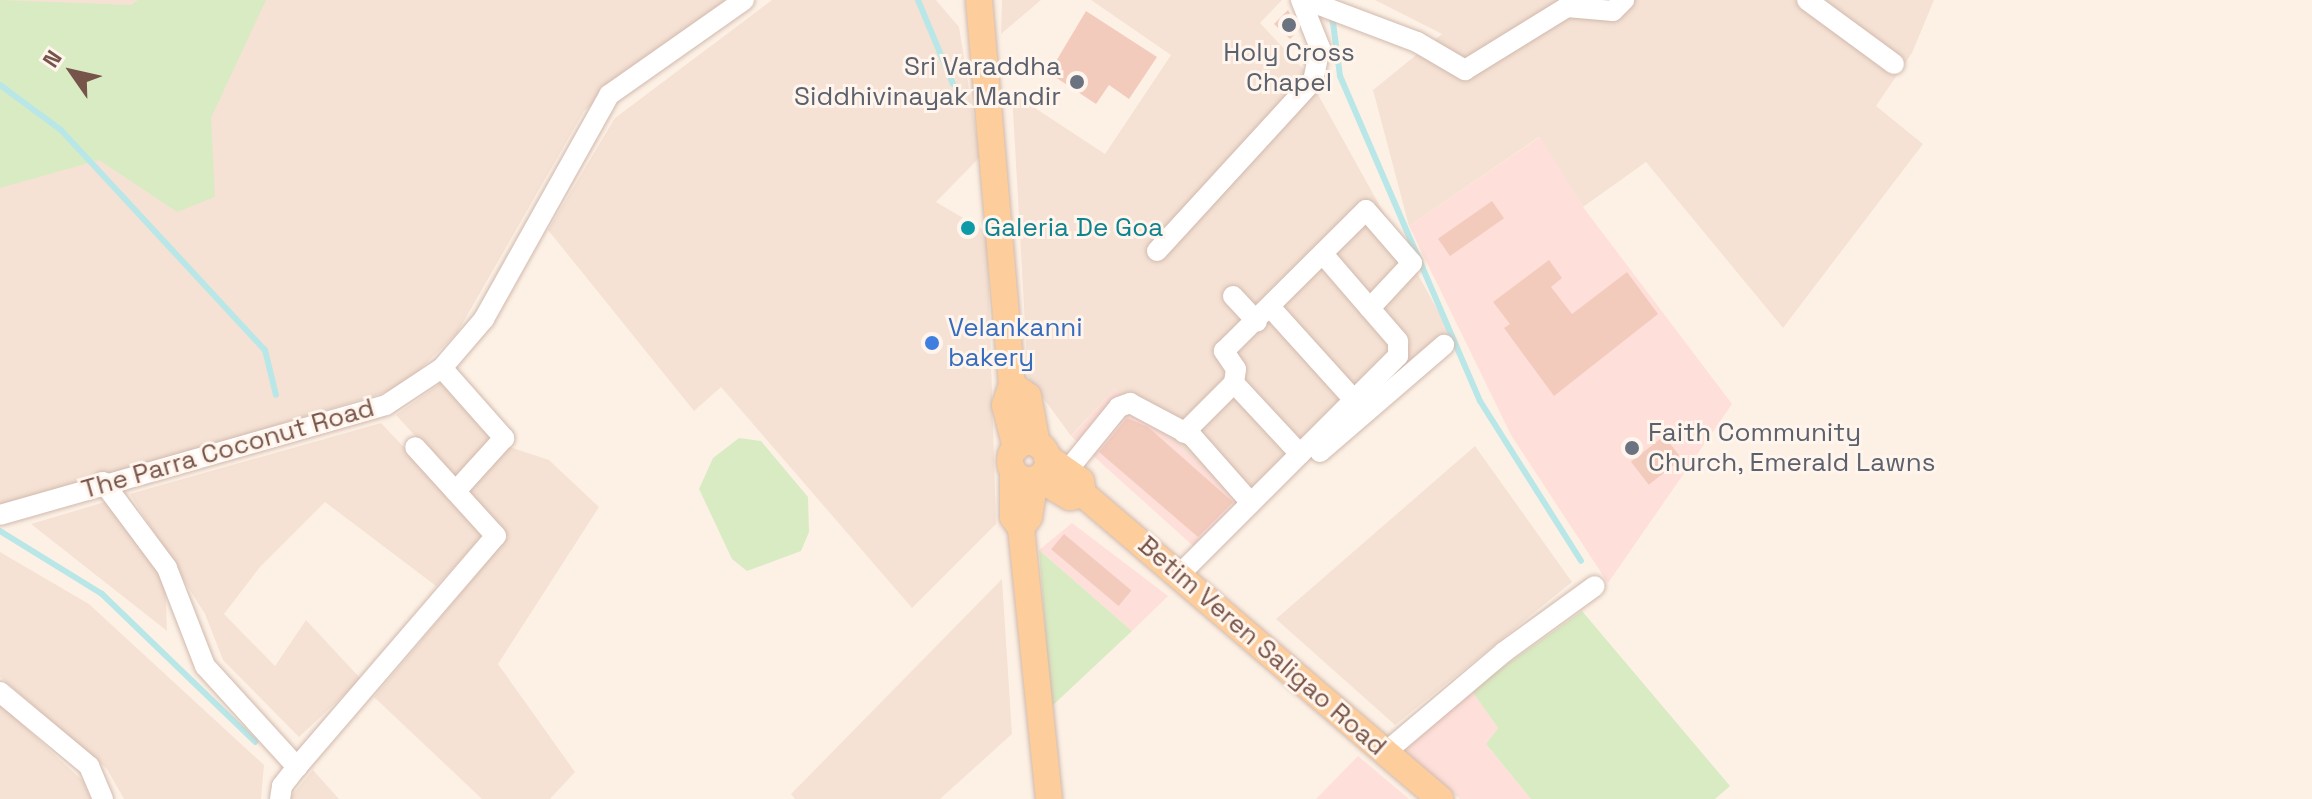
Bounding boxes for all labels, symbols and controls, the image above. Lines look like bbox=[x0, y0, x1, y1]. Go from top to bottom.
marker: Holy Cross Chapel bbox=[1280, 16, 1298, 34]
north arrow bbox=[32, 32, 112, 112]
place label: Holy Cross Chapel bbox=[1223, 37, 1355, 98]
text: N bbox=[36, 45, 68, 73]
place label: Sri Varaddha Siddhivinayak Mandir bbox=[794, 51, 1061, 112]
marker: Sri Varaddha Siddhivinayak Mandir bbox=[1068, 73, 1086, 91]
place label: Galeria De Goa bbox=[984, 212, 1163, 244]
marker: Galeria De Goa bbox=[959, 219, 977, 237]
place label: Velankanni bakery bbox=[948, 312, 1083, 374]
marker: Velankanni bakery bbox=[923, 334, 941, 352]
street label: The Parra Coconut Road bbox=[78, 392, 378, 506]
place label: Faith Community Church, Emerald Lawns bbox=[1648, 417, 1936, 478]
marker: Faith Community Church, Emerald Lawns bbox=[1623, 439, 1641, 457]
street label: Betim Veren Saligao Road bbox=[1131, 530, 1393, 762]

